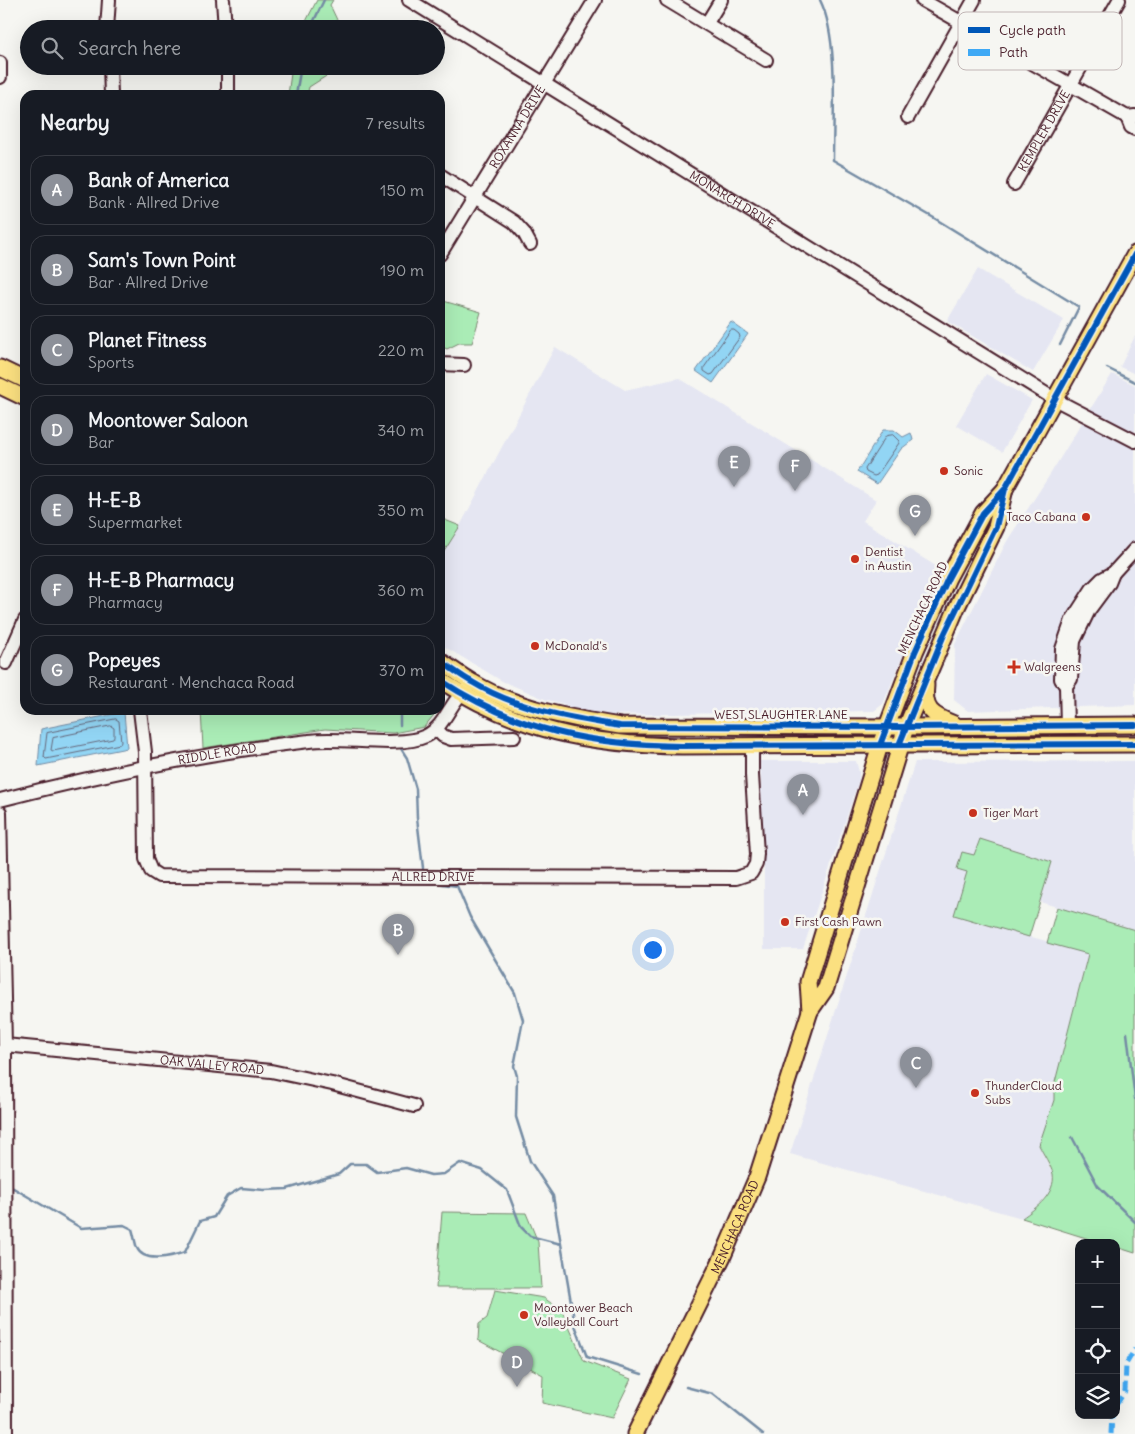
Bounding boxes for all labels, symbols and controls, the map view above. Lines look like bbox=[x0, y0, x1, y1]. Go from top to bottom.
legend bbox=[958, 12, 1122, 70]
search box bbox=[20, 20, 445, 75]
text: Cycle path bbox=[999, 21, 1066, 39]
icon: search bbox=[38, 34, 66, 62]
text: Search here bbox=[78, 36, 181, 60]
text: Path bbox=[999, 43, 1028, 61]
street label: ROXANNA DRIVE bbox=[486, 82, 548, 171]
street label: KEMPLER DRIVE bbox=[1015, 87, 1073, 174]
text: Nearby bbox=[40, 109, 110, 136]
text: 7 results bbox=[366, 113, 425, 133]
street label: MONARCH DRIVE bbox=[687, 167, 778, 232]
text: Bank of America bbox=[88, 168, 229, 192]
text: A bbox=[52, 180, 62, 200]
text: 150 m bbox=[380, 180, 424, 200]
text: Bank · Allred Drive bbox=[88, 192, 219, 212]
text: Sam's Town Point bbox=[88, 248, 236, 272]
text: B bbox=[52, 260, 62, 280]
text: 190 m bbox=[380, 260, 424, 280]
text: Bar · Allred Drive bbox=[88, 272, 208, 292]
text: Planet Fitness bbox=[88, 328, 207, 352]
text: C bbox=[52, 340, 62, 360]
text: 220 m bbox=[378, 340, 424, 360]
text: Sports bbox=[88, 352, 134, 372]
text: Moontower Saloon bbox=[88, 408, 248, 432]
text: D bbox=[51, 420, 63, 440]
text: 340 m bbox=[377, 420, 424, 440]
text: Bar bbox=[88, 432, 114, 452]
pin: E bbox=[718, 446, 750, 487]
pin: F bbox=[779, 450, 811, 491]
place label: Sonic bbox=[954, 463, 983, 478]
marker: Sonic bbox=[938, 465, 950, 477]
text: H-E-B bbox=[88, 488, 141, 512]
pin: G bbox=[899, 495, 931, 536]
text: E bbox=[52, 500, 62, 520]
text: 350 m bbox=[377, 500, 424, 520]
place label: Taco Cabana bbox=[1006, 509, 1076, 524]
marker: Taco Cabana bbox=[1080, 511, 1092, 523]
text: Supermarket bbox=[88, 512, 182, 532]
place label: Dentist in Austin bbox=[865, 544, 911, 573]
marker: Dentist in Austin bbox=[849, 553, 861, 565]
street label: MENCHACA ROAD bbox=[894, 559, 951, 657]
text: H-E-B Pharmacy bbox=[88, 568, 234, 592]
text: F bbox=[52, 580, 62, 600]
text: 360 m bbox=[377, 580, 424, 600]
text: Pharmacy bbox=[88, 592, 163, 612]
place label: McDonald's bbox=[545, 638, 607, 653]
marker: McDonald's bbox=[529, 640, 541, 652]
text: Popeyes bbox=[88, 648, 160, 672]
place label: Walgreens bbox=[1024, 659, 1081, 674]
text: G bbox=[51, 660, 63, 680]
text: 370 m bbox=[379, 660, 424, 680]
marker: Walgreens bbox=[1008, 661, 1020, 673]
text: Restaurant · Menchaca Road bbox=[88, 672, 294, 692]
street label: WEST SLAUGHTER LANE bbox=[714, 707, 848, 722]
street label: RIDDLE ROAD bbox=[177, 740, 257, 768]
pin: A bbox=[787, 774, 819, 815]
place label: Tiger Mart bbox=[983, 805, 1038, 820]
marker: Tiger Mart bbox=[967, 807, 979, 819]
street label: ALLRED DRIVE bbox=[392, 869, 475, 884]
pin: B bbox=[382, 914, 414, 955]
place label: First Cash Pawn bbox=[795, 914, 882, 929]
marker: First Cash Pawn bbox=[779, 916, 791, 928]
your location bbox=[640, 937, 666, 963]
pin: C bbox=[900, 1047, 932, 1088]
street label: OAK VALLEY ROAD bbox=[159, 1052, 265, 1077]
place label: ThunderCloud Subs bbox=[985, 1078, 1062, 1107]
marker: ThunderCloud Subs bbox=[969, 1087, 981, 1099]
street label: MENCHACA ROAD bbox=[707, 1178, 762, 1276]
map controls bbox=[1075, 1239, 1120, 1419]
button: + bbox=[1075, 1239, 1120, 1284]
button: − bbox=[1075, 1284, 1120, 1329]
place label: Moontower Beach Volleyball Court bbox=[534, 1300, 633, 1329]
marker: Moontower Beach Volleyball Court bbox=[518, 1309, 530, 1321]
button: locate bbox=[1075, 1329, 1120, 1374]
pin: D bbox=[501, 1346, 533, 1387]
button: layers bbox=[1075, 1374, 1120, 1419]

